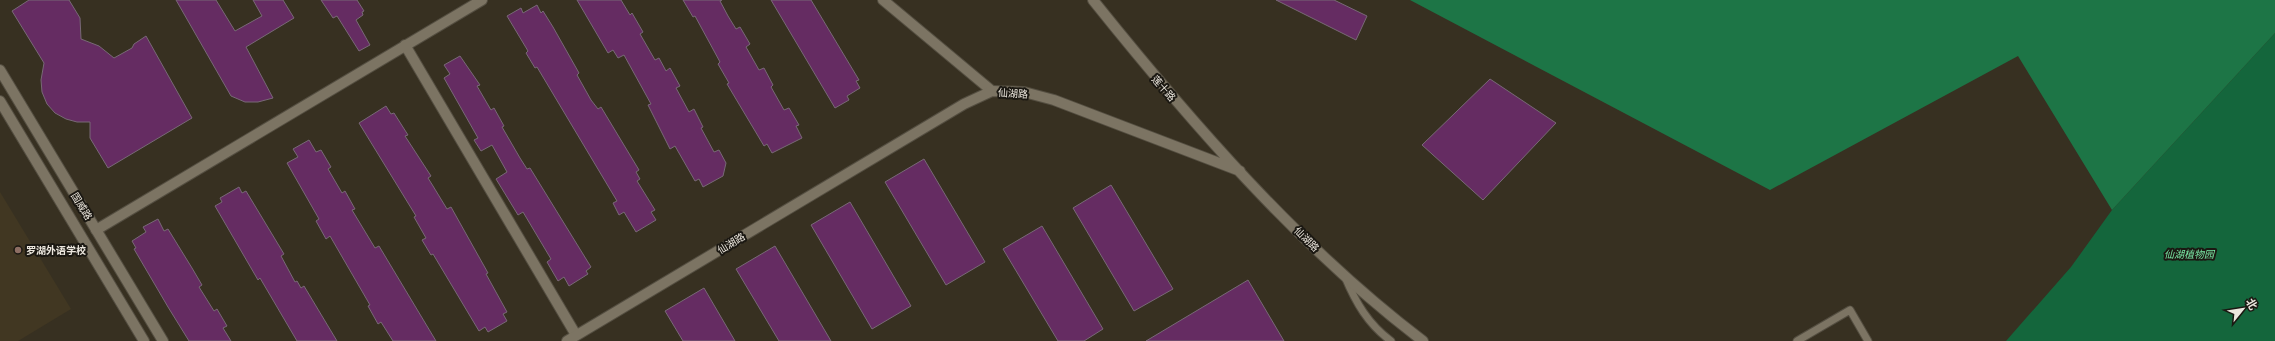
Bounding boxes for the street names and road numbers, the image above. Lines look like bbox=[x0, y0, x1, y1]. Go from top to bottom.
street label: 莲十路 bbox=[1149, 71, 1180, 104]
street label: 仙湖路 bbox=[998, 84, 1029, 101]
street label: 国威路 bbox=[68, 189, 97, 222]
street label: 仙湖路 bbox=[1291, 223, 1323, 255]
street label: 仙湖路 bbox=[714, 228, 747, 257]

